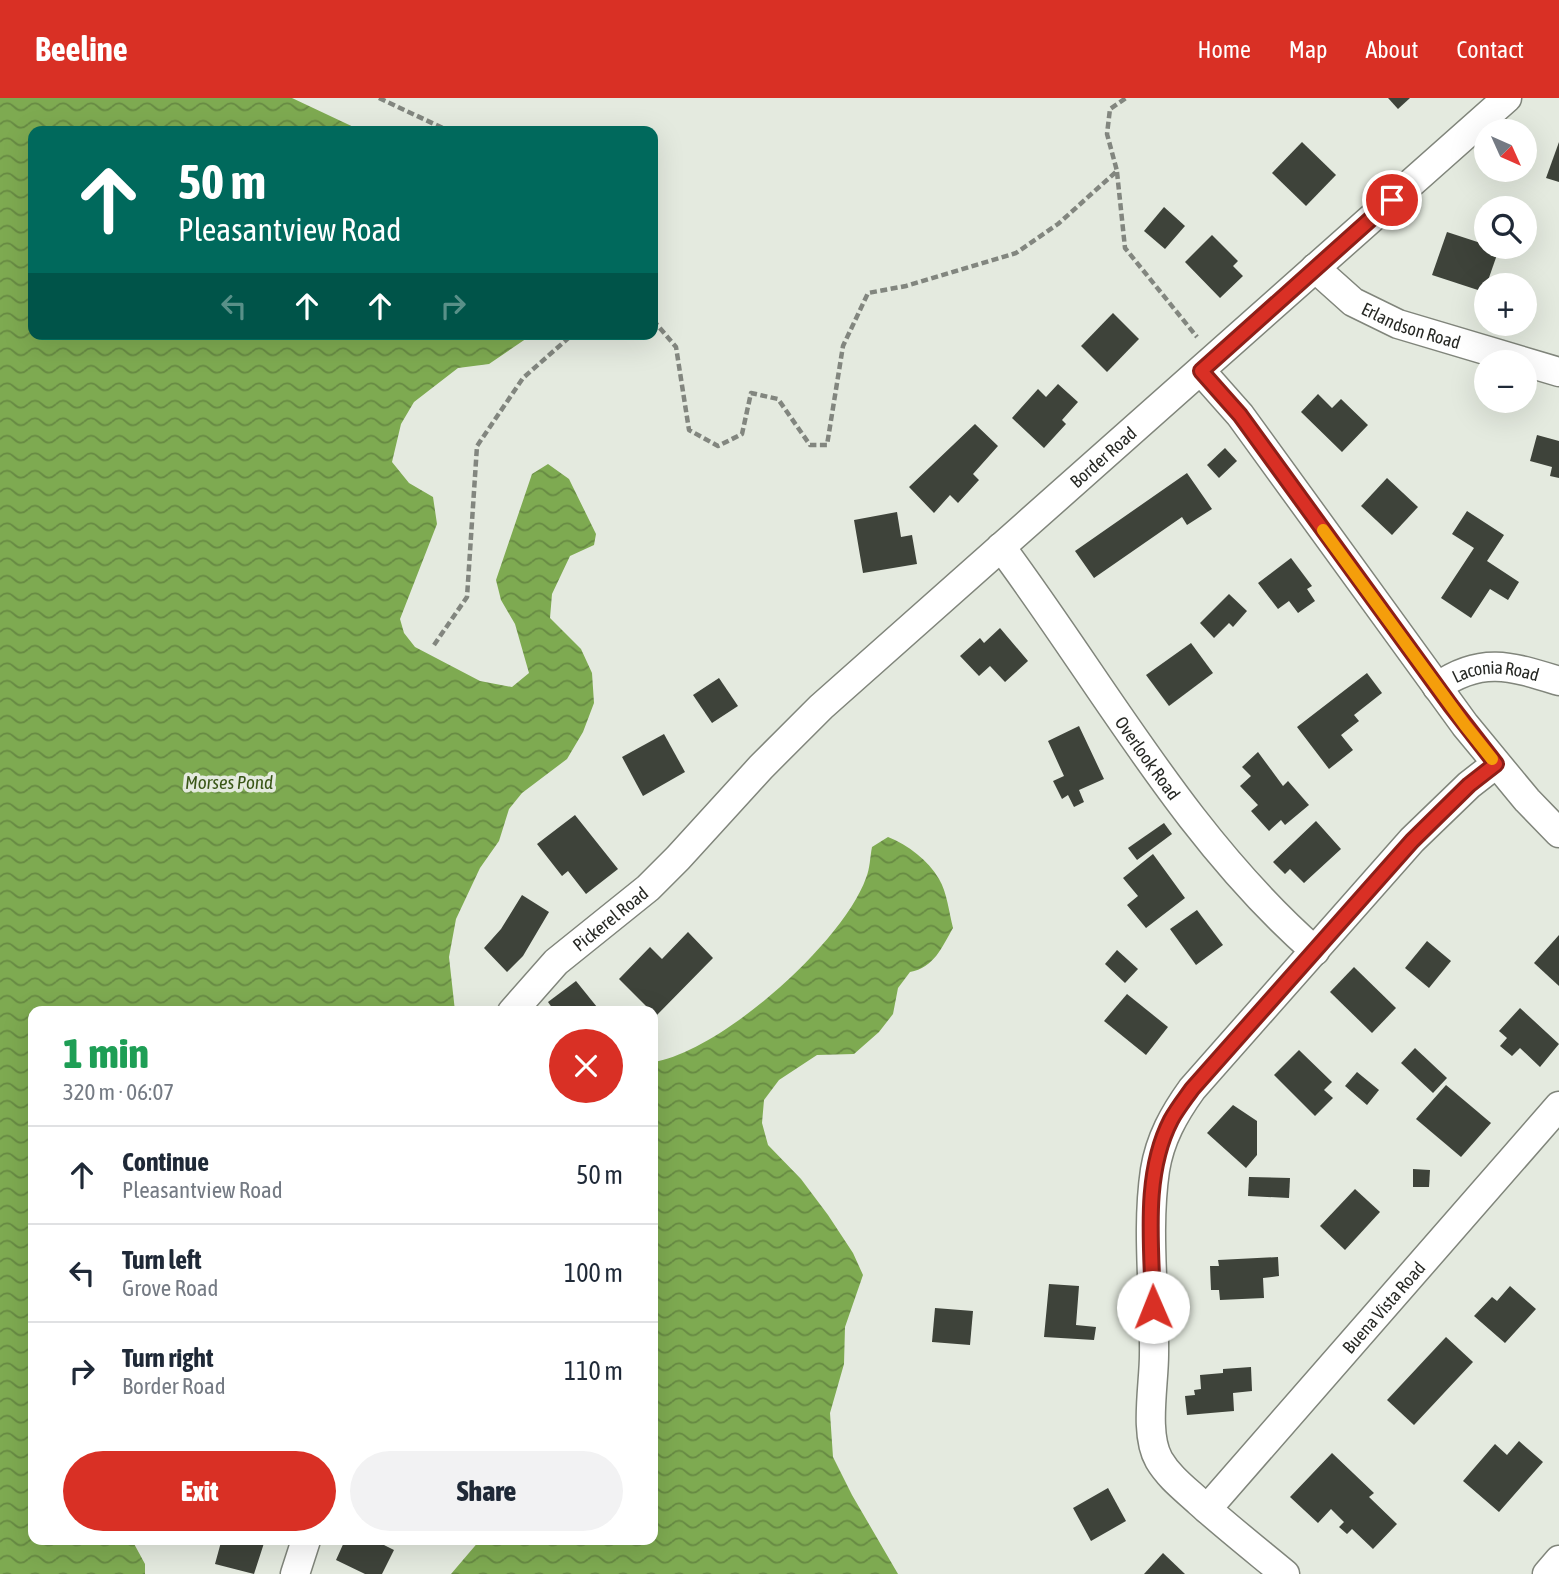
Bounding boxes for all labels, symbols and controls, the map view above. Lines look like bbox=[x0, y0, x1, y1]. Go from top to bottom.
text: Beeline bbox=[35, 30, 128, 68]
text: Home bbox=[1197, 36, 1251, 63]
text: Map bbox=[1289, 36, 1327, 63]
text: About bbox=[1365, 36, 1418, 63]
text: Contact bbox=[1456, 36, 1524, 63]
north arrow bbox=[1474, 119, 1536, 182]
map controls bbox=[1474, 119, 1537, 413]
text: 50 m bbox=[178, 153, 266, 209]
icon: ahead bbox=[63, 154, 154, 245]
pin bbox=[1362, 170, 1422, 230]
icon: arrive bbox=[1373, 181, 1411, 219]
button: search bbox=[1474, 196, 1537, 259]
text: Pleasantview Road bbox=[178, 211, 402, 248]
button: + bbox=[1474, 273, 1537, 336]
icon: left bbox=[215, 287, 253, 325]
icon: ahead bbox=[288, 287, 326, 325]
icon: ahead bbox=[361, 287, 399, 325]
icon: right bbox=[434, 287, 472, 325]
street label: Erlandson Road bbox=[1358, 297, 1463, 353]
button: − bbox=[1474, 350, 1537, 413]
street label: Border Road bbox=[1065, 422, 1140, 492]
street label: Laconia Road bbox=[1448, 656, 1542, 687]
street label: Overlook Road bbox=[1111, 712, 1185, 804]
water label: Morses Pond bbox=[185, 771, 273, 793]
street label: Pickerel Road bbox=[568, 882, 652, 955]
text: 1 min bbox=[63, 1029, 149, 1077]
button: close bbox=[549, 1029, 623, 1103]
text: 320 m · 06:07 bbox=[63, 1079, 174, 1105]
text: Continue bbox=[122, 1147, 209, 1177]
icon: ahead bbox=[63, 1156, 101, 1194]
text: 50 m bbox=[576, 1160, 623, 1190]
text: Pleasantview Road bbox=[122, 1177, 283, 1203]
text: Turn left bbox=[122, 1245, 202, 1275]
icon: left bbox=[63, 1254, 101, 1292]
street label: Buena Vista Road bbox=[1338, 1257, 1429, 1357]
text: 100 m bbox=[564, 1258, 623, 1288]
position arrow bbox=[1116, 1270, 1190, 1344]
text: Grove Road bbox=[122, 1275, 218, 1301]
text: Turn right bbox=[122, 1343, 213, 1373]
icon: right bbox=[63, 1352, 101, 1390]
text: 110 m bbox=[564, 1356, 623, 1386]
text: Border Road bbox=[122, 1373, 226, 1399]
button: Exit bbox=[63, 1451, 336, 1531]
button: Share bbox=[350, 1451, 623, 1531]

